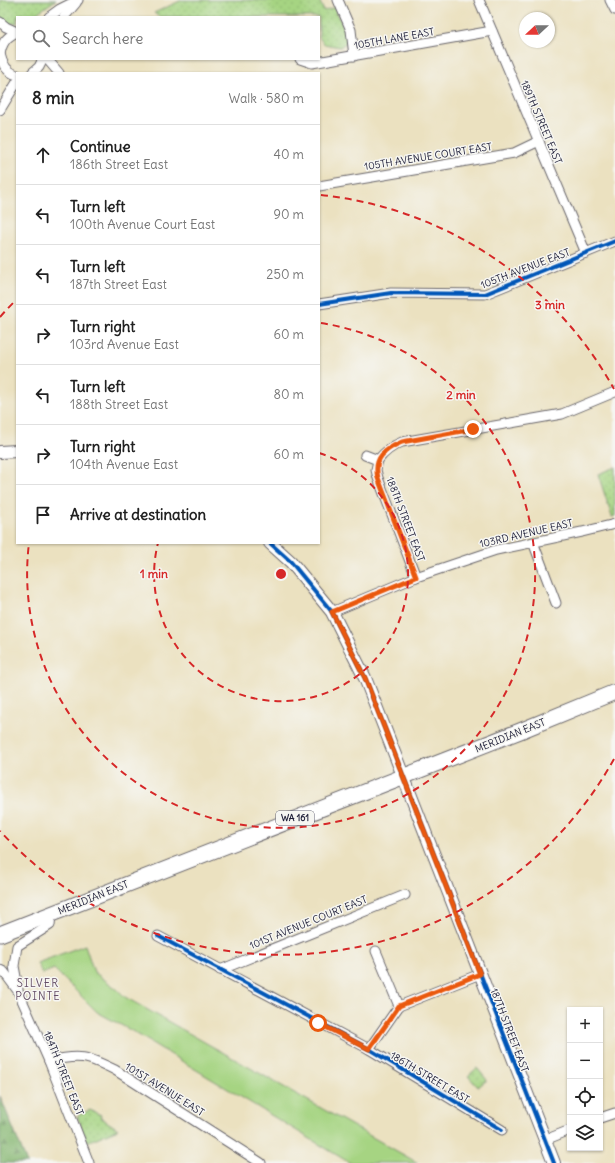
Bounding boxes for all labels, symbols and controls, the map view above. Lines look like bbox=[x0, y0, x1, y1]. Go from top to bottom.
north arrow bbox=[519, 12, 555, 48]
search box bbox=[16, 16, 320, 60]
street label: 105TH LANE EAST bbox=[353, 25, 435, 52]
icon: search bbox=[30, 27, 52, 49]
text: Search here bbox=[62, 29, 143, 48]
street label: 189TH STREET EAST bbox=[518, 78, 565, 166]
text: 8 min bbox=[32, 87, 74, 109]
text: Walk · 580 m bbox=[229, 90, 304, 107]
text: Continue bbox=[70, 137, 131, 156]
street label: 105TH AVENUE COURT EAST bbox=[363, 140, 493, 173]
icon: ahead bbox=[32, 144, 54, 166]
text: 40 m bbox=[273, 146, 304, 163]
text: 186th Street East bbox=[70, 156, 168, 173]
text: Turn left bbox=[70, 197, 125, 216]
icon: left bbox=[32, 204, 54, 226]
text: 90 m bbox=[273, 206, 304, 223]
text: 100th Avenue Court East bbox=[70, 216, 215, 233]
street label: 105TH AVENUE EAST bbox=[479, 245, 572, 291]
text: Turn left bbox=[70, 257, 125, 276]
icon: left bbox=[32, 264, 54, 286]
text: 250 m bbox=[266, 266, 304, 283]
text: 187th Street East bbox=[70, 276, 167, 293]
text: 3 min bbox=[535, 297, 565, 312]
text: Turn right bbox=[70, 317, 135, 336]
icon: right bbox=[32, 324, 54, 346]
text: 60 m bbox=[273, 326, 304, 343]
text: 103rd Avenue East bbox=[70, 336, 179, 353]
text: Turn left bbox=[70, 377, 125, 396]
icon: left bbox=[32, 384, 54, 406]
text: 80 m bbox=[273, 386, 304, 403]
text: 2 min bbox=[446, 387, 476, 402]
text: 188th Street East bbox=[70, 396, 168, 413]
route end bbox=[464, 420, 482, 438]
text: Turn right bbox=[70, 437, 135, 456]
icon: right bbox=[32, 444, 54, 466]
text: 60 m bbox=[273, 446, 304, 463]
text: 104th Avenue East bbox=[70, 456, 178, 473]
street label: 188TH STREET EAST bbox=[383, 475, 428, 563]
icon: arrive bbox=[32, 504, 54, 526]
text: Arrive at destination bbox=[70, 505, 206, 524]
street label: 103RD AVENUE EAST bbox=[478, 516, 574, 551]
text: 1 min bbox=[140, 566, 168, 581]
centre of rings bbox=[274, 567, 288, 581]
street label: MERIDIAN EAST bbox=[473, 715, 547, 755]
road number: WA 161 bbox=[276, 811, 314, 825]
street label: MERIDIAN EAST bbox=[56, 877, 130, 917]
street label: 101ST AVENUE COURT EAST bbox=[247, 893, 369, 952]
district label: SILVER POINTE bbox=[15, 976, 61, 1003]
street label: 187TH STREET EAST bbox=[488, 986, 532, 1074]
map controls bbox=[567, 1007, 603, 1151]
button: + bbox=[567, 1007, 603, 1043]
route start bbox=[309, 1014, 327, 1032]
street label: 184TH STREET EAST bbox=[41, 1029, 86, 1117]
button: − bbox=[567, 1043, 603, 1079]
street label: 186TH STREET EAST bbox=[388, 1049, 472, 1106]
street label: 101ST AVENUE EAST bbox=[123, 1060, 207, 1119]
button: locate bbox=[567, 1079, 603, 1115]
button: layers bbox=[567, 1115, 603, 1151]

